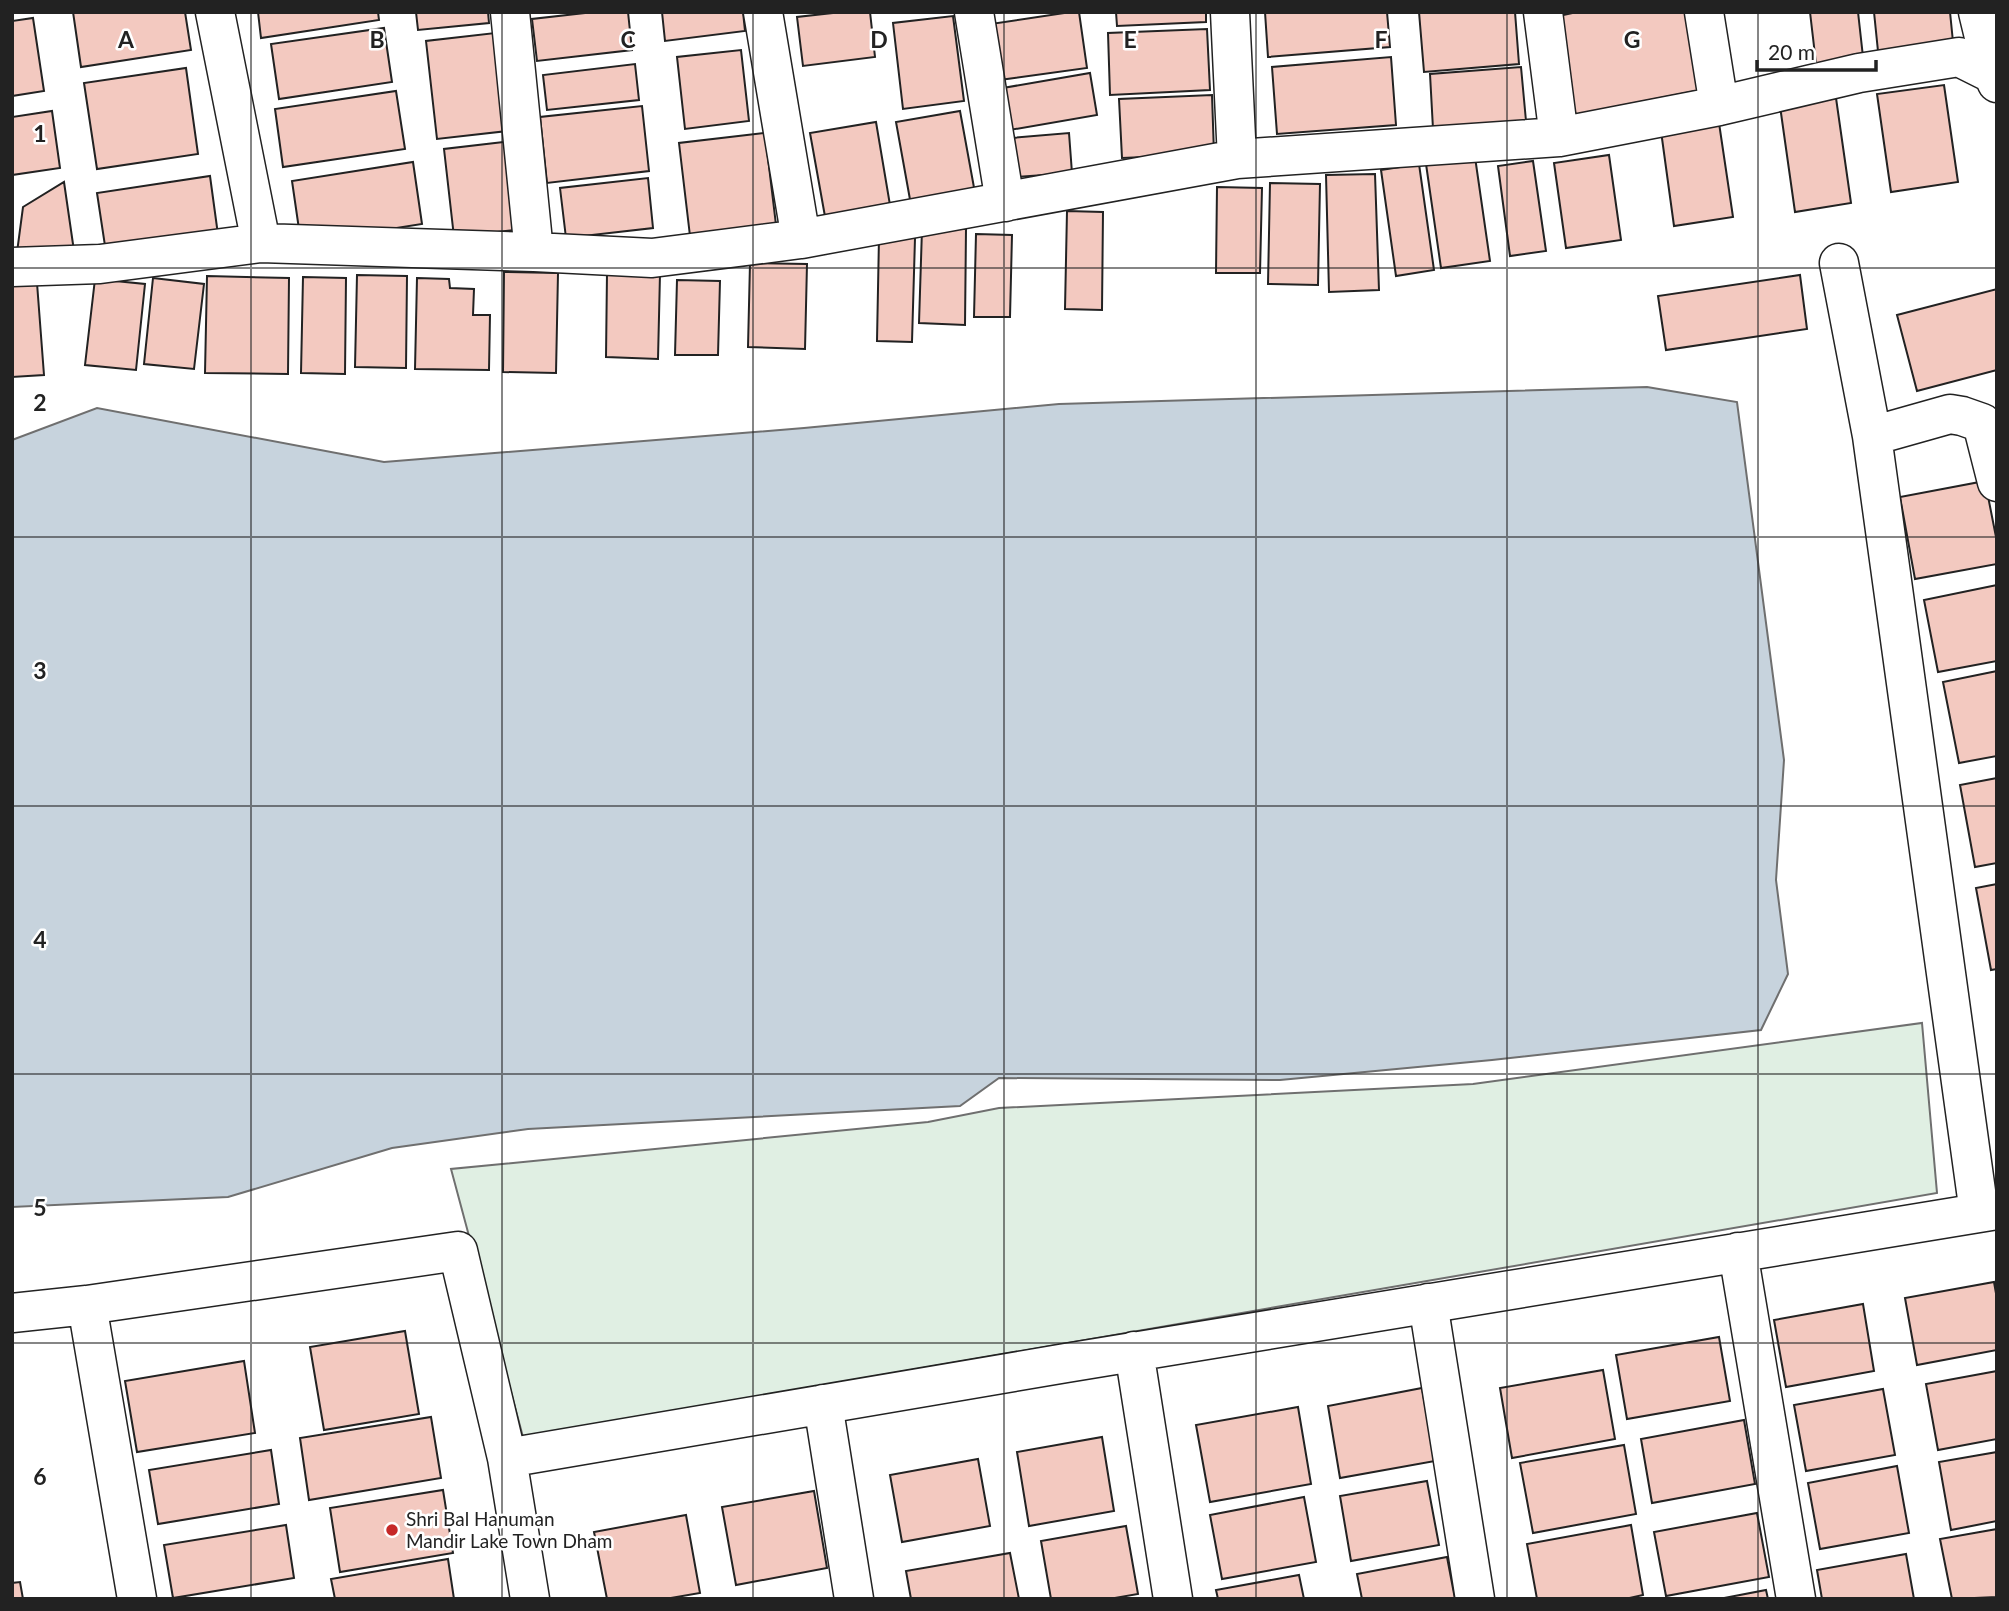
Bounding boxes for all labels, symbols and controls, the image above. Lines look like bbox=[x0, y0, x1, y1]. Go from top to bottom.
text: A bbox=[117, 25, 135, 53]
text: B bbox=[369, 25, 385, 53]
text: C bbox=[620, 25, 636, 53]
text: D bbox=[870, 25, 888, 53]
text: E bbox=[1123, 25, 1137, 53]
text: F bbox=[1374, 25, 1388, 53]
text: G bbox=[1624, 25, 1640, 53]
scale bar bbox=[1757, 28, 1876, 72]
text: 20 m bbox=[1768, 39, 1815, 64]
text: 1 bbox=[33, 119, 47, 147]
text: 2 bbox=[33, 388, 47, 416]
text: 3 bbox=[33, 656, 47, 684]
text: 4 bbox=[33, 925, 47, 953]
text: 5 bbox=[33, 1193, 47, 1221]
text: 6 bbox=[33, 1462, 47, 1490]
place label: Shri Bal Hanuman Mandir Lake Town Dham bbox=[406, 1507, 612, 1552]
marker: Shri Bal Hanuman Mandir Lake Town Dham bbox=[384, 1522, 400, 1538]

